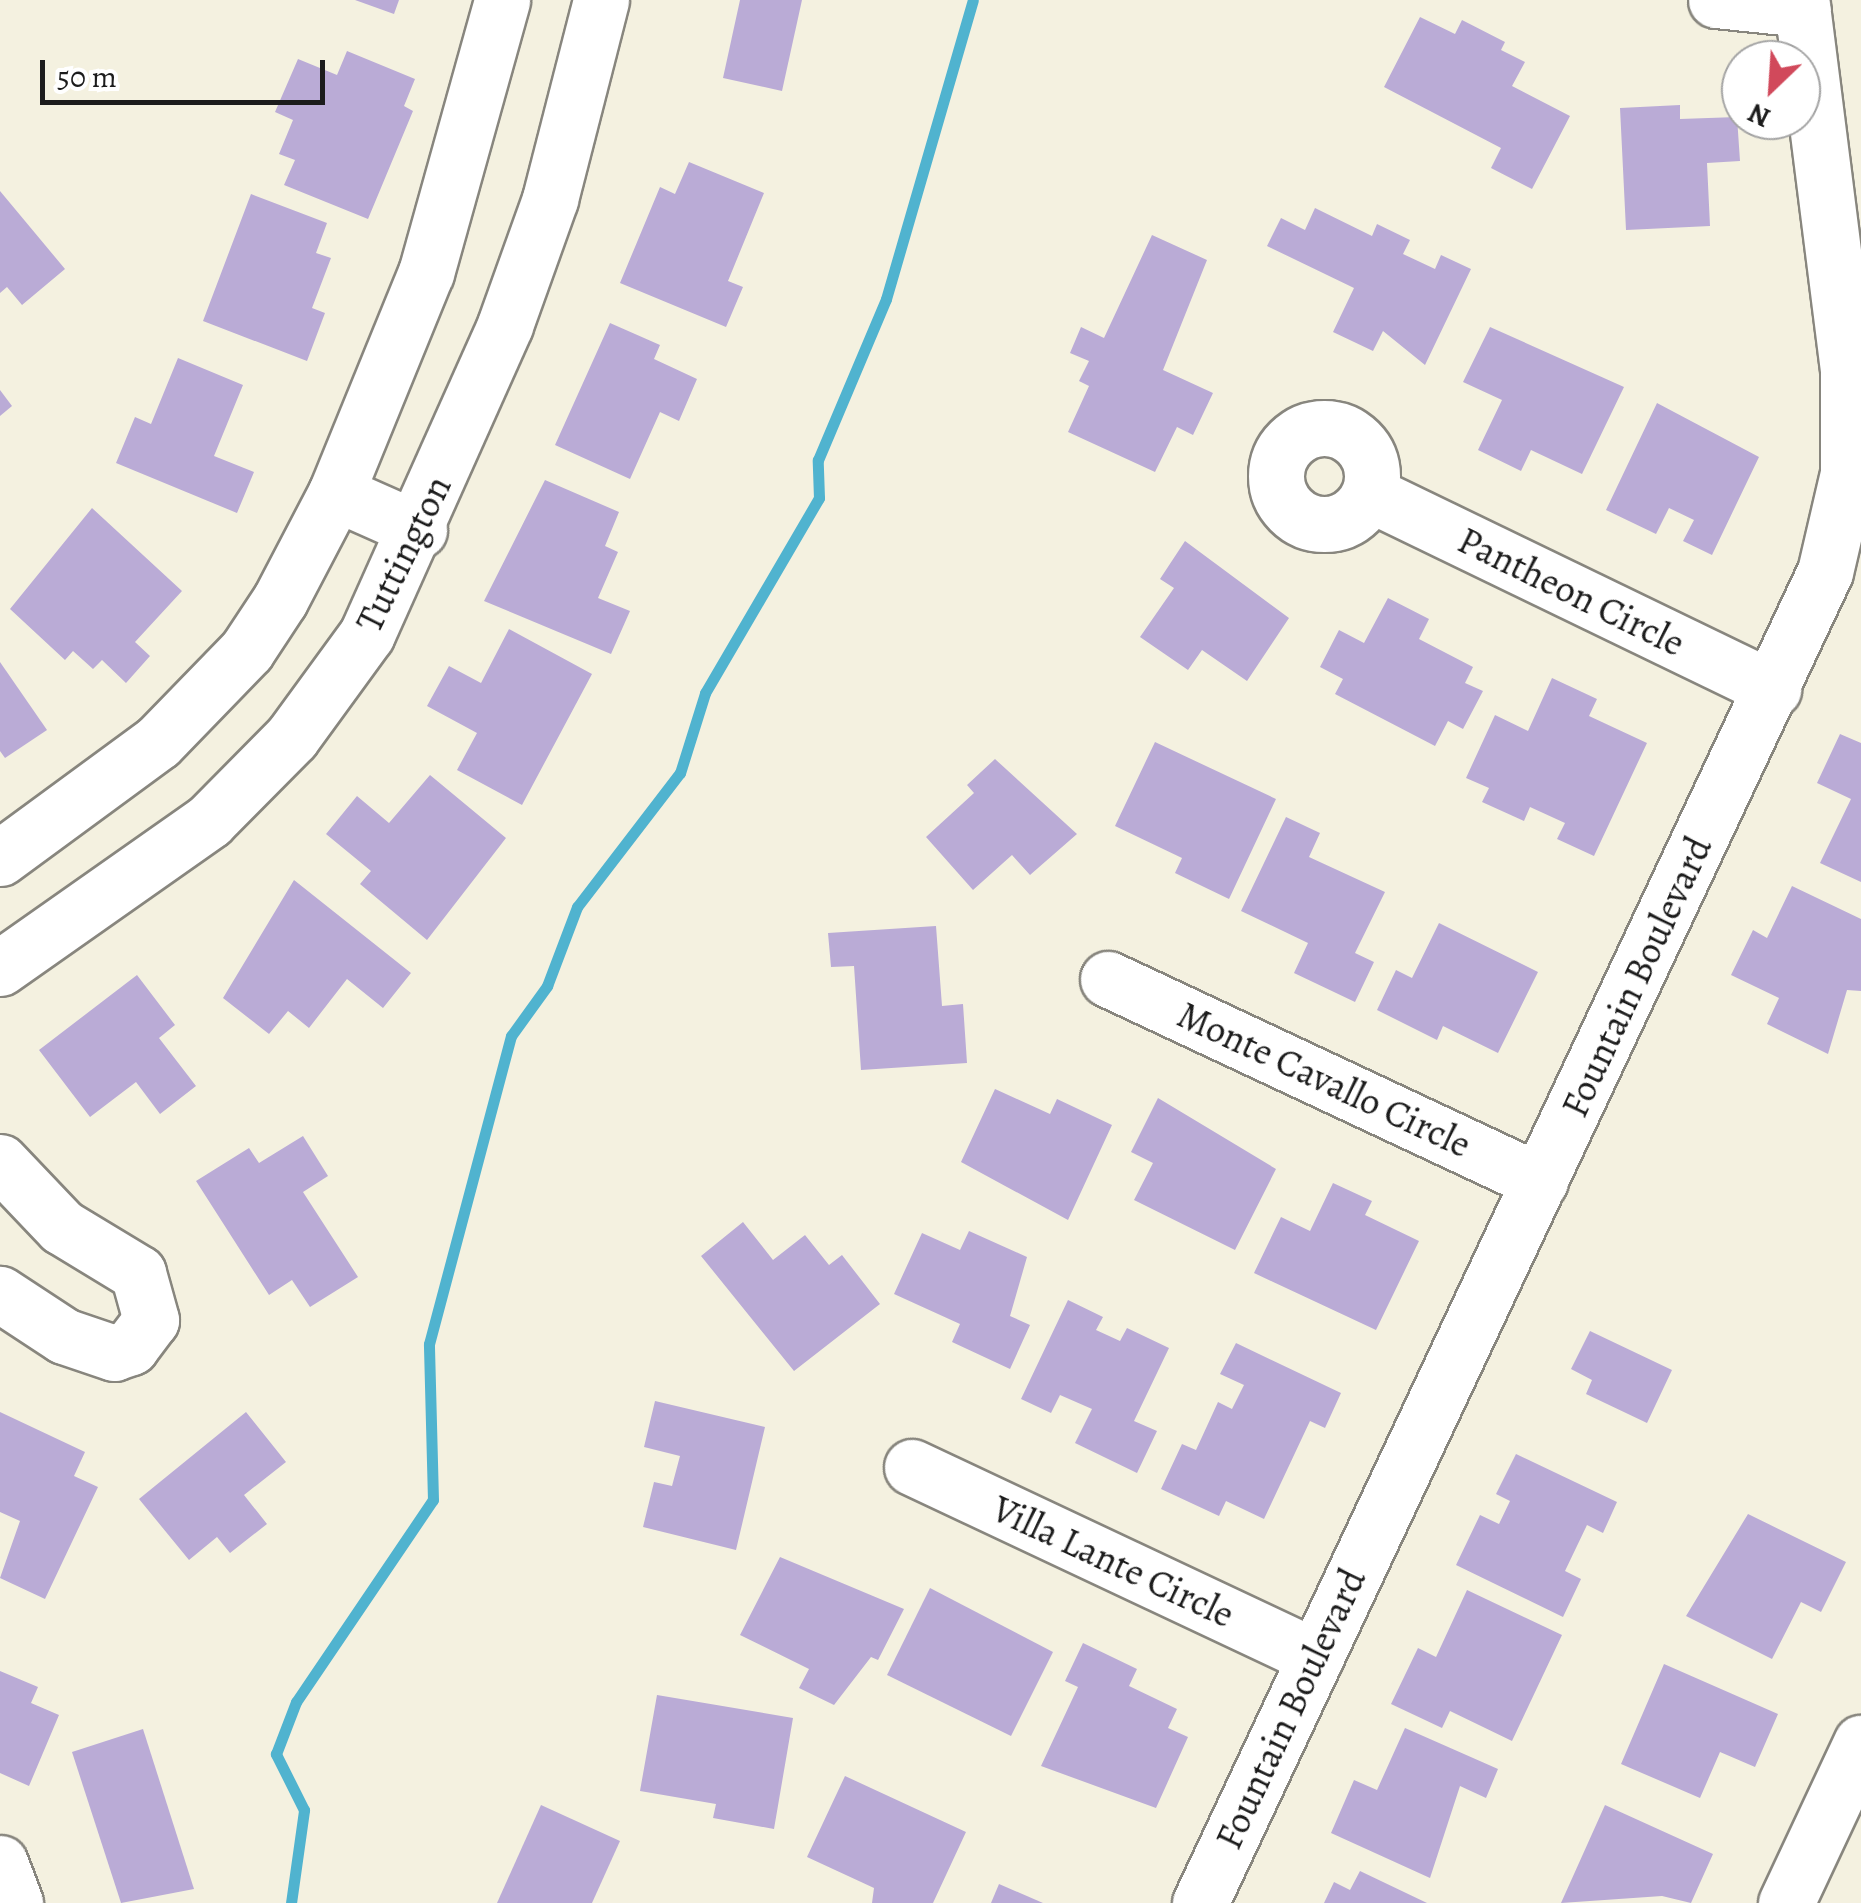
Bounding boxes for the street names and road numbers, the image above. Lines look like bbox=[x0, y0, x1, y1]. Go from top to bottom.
street label: Tuttington bbox=[347, 468, 461, 640]
street label: Pantheon Circle bbox=[1450, 518, 1692, 666]
street label: Fountain Boulevard bbox=[1552, 830, 1722, 1124]
street label: Monte Cavallo Circle bbox=[1170, 992, 1478, 1168]
street label: Villa Lante Circle bbox=[985, 1486, 1241, 1638]
street label: Fountain Boulevard bbox=[1206, 1562, 1376, 1856]

